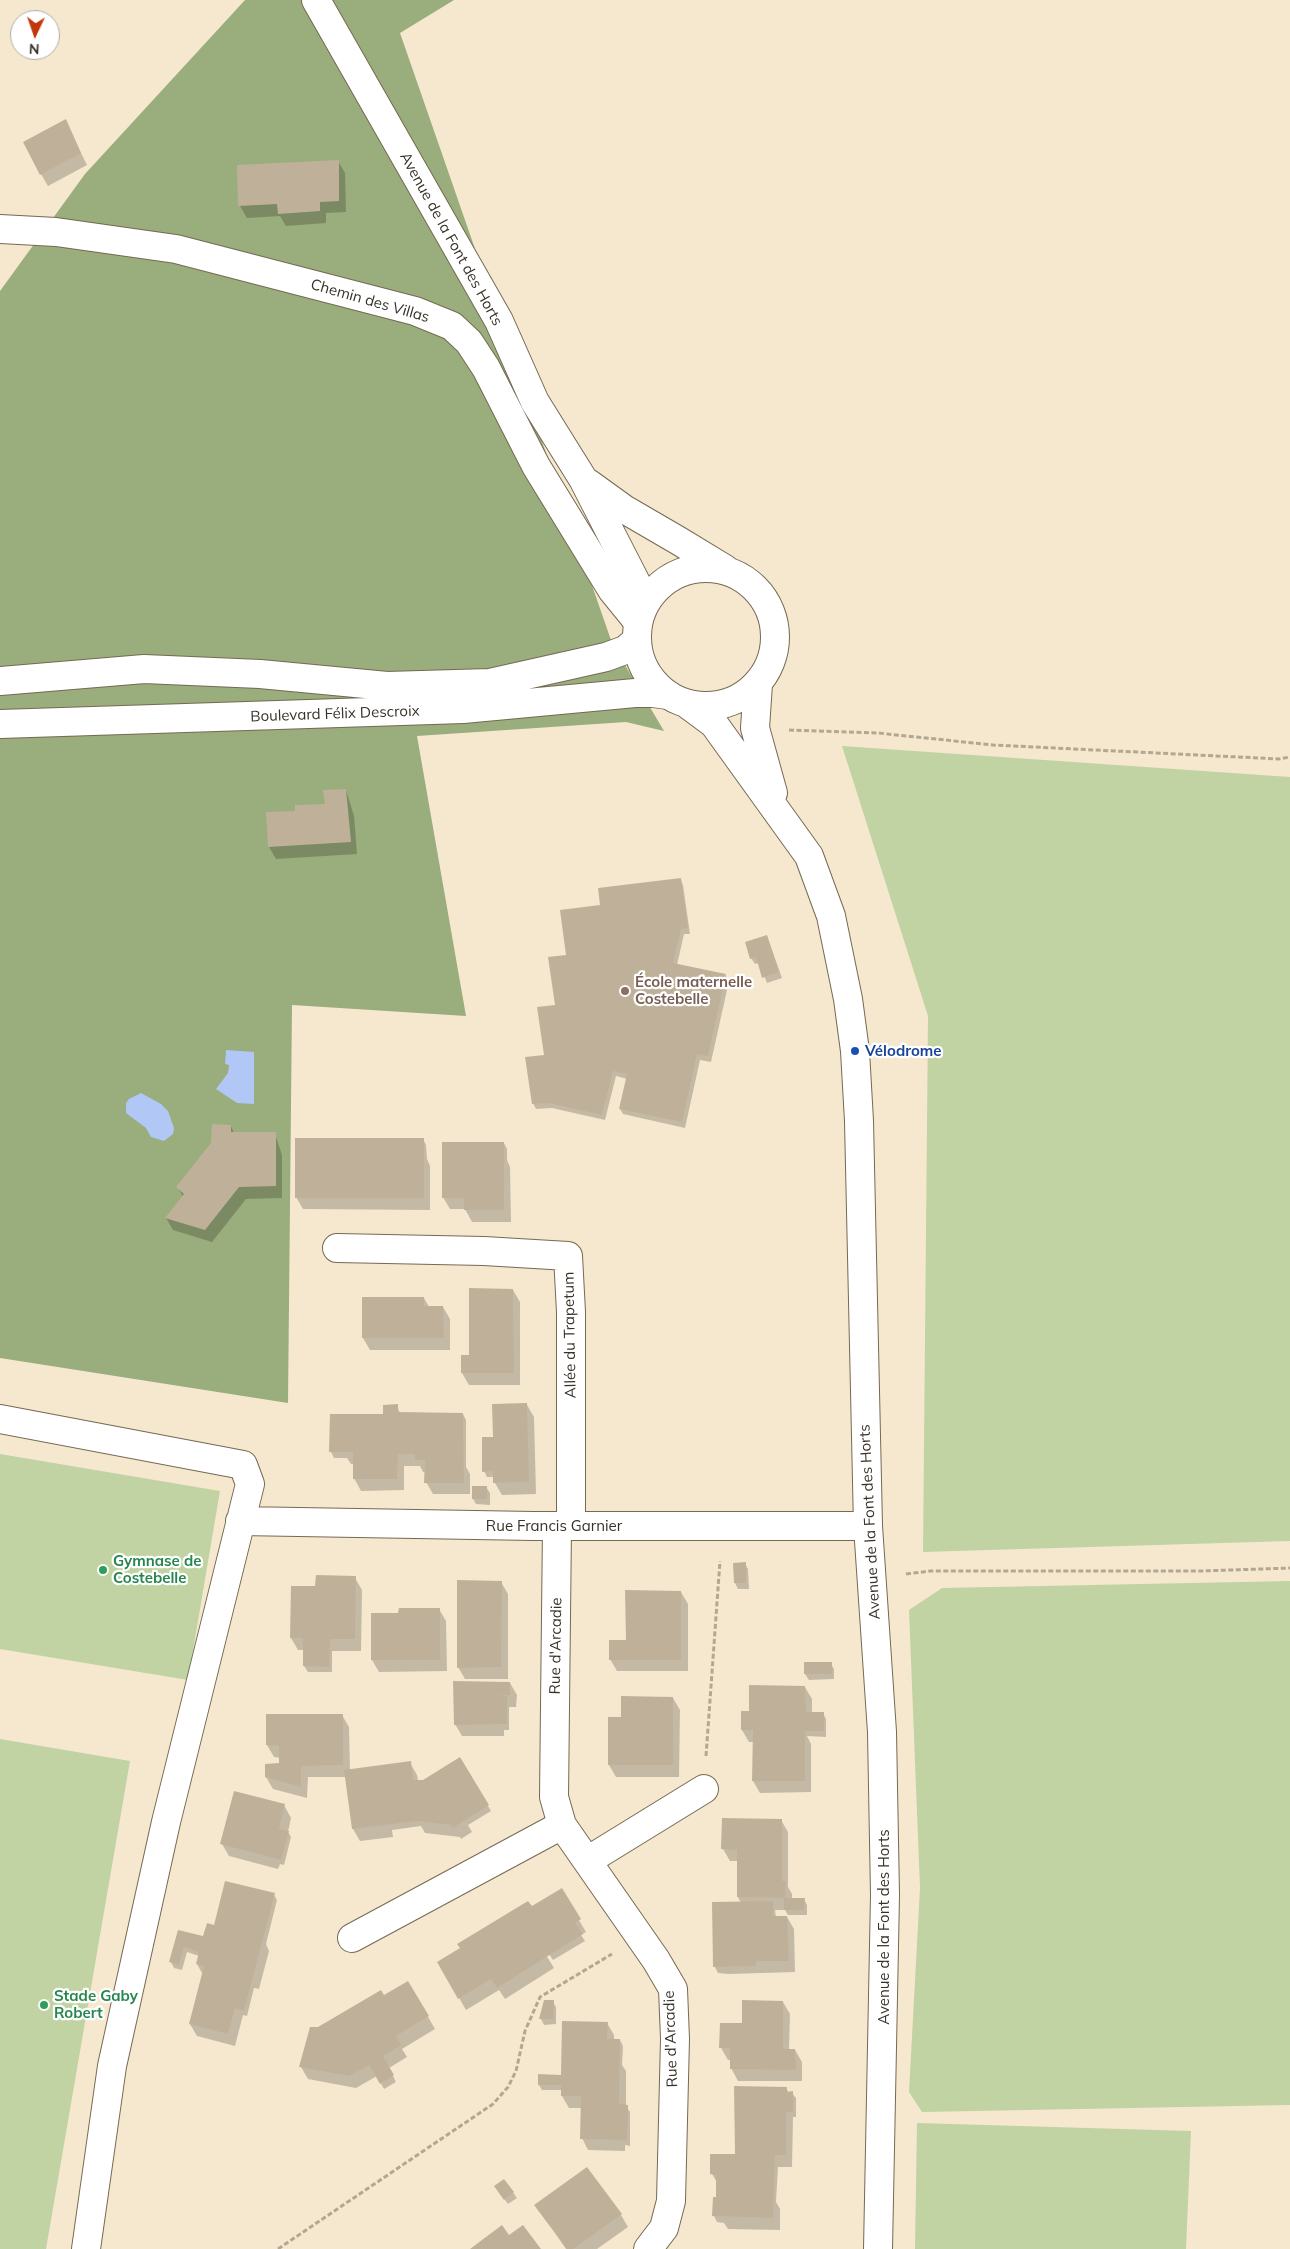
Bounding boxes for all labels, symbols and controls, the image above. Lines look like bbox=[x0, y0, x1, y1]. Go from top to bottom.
north arrow bbox=[10, 10, 60, 60]
text: N bbox=[29, 40, 40, 58]
street label: Avenue de la Font des Horts bbox=[396, 149, 506, 329]
street label: Chemin des Villas bbox=[309, 275, 431, 327]
street label: Boulevard Félix Descroix bbox=[250, 702, 420, 726]
place label: École maternelle Costebelle bbox=[635, 973, 752, 1008]
marker: École maternelle Costebelle bbox=[619, 985, 631, 997]
place label: Vélodrome bbox=[865, 1042, 942, 1060]
marker: Vélodrome bbox=[849, 1045, 861, 1057]
street label: Allée du Trapetum bbox=[560, 1272, 580, 1398]
street label: Avenue de la Font des Horts bbox=[856, 1424, 884, 1620]
street label: Rue Francis Garnier bbox=[486, 1517, 622, 1535]
place label: Gymnase de Costebelle bbox=[113, 1552, 201, 1587]
marker: Gymnase de Costebelle bbox=[97, 1564, 109, 1576]
street label: Rue d'Arcadie bbox=[546, 1597, 566, 1695]
street label: Avenue de la Font des Horts bbox=[875, 1829, 893, 2025]
place label: Stade Gaby Robert bbox=[54, 1987, 138, 2022]
street label: Rue d'Arcadie bbox=[660, 1990, 682, 2088]
marker: Stade Gaby Robert bbox=[38, 1999, 50, 2011]

